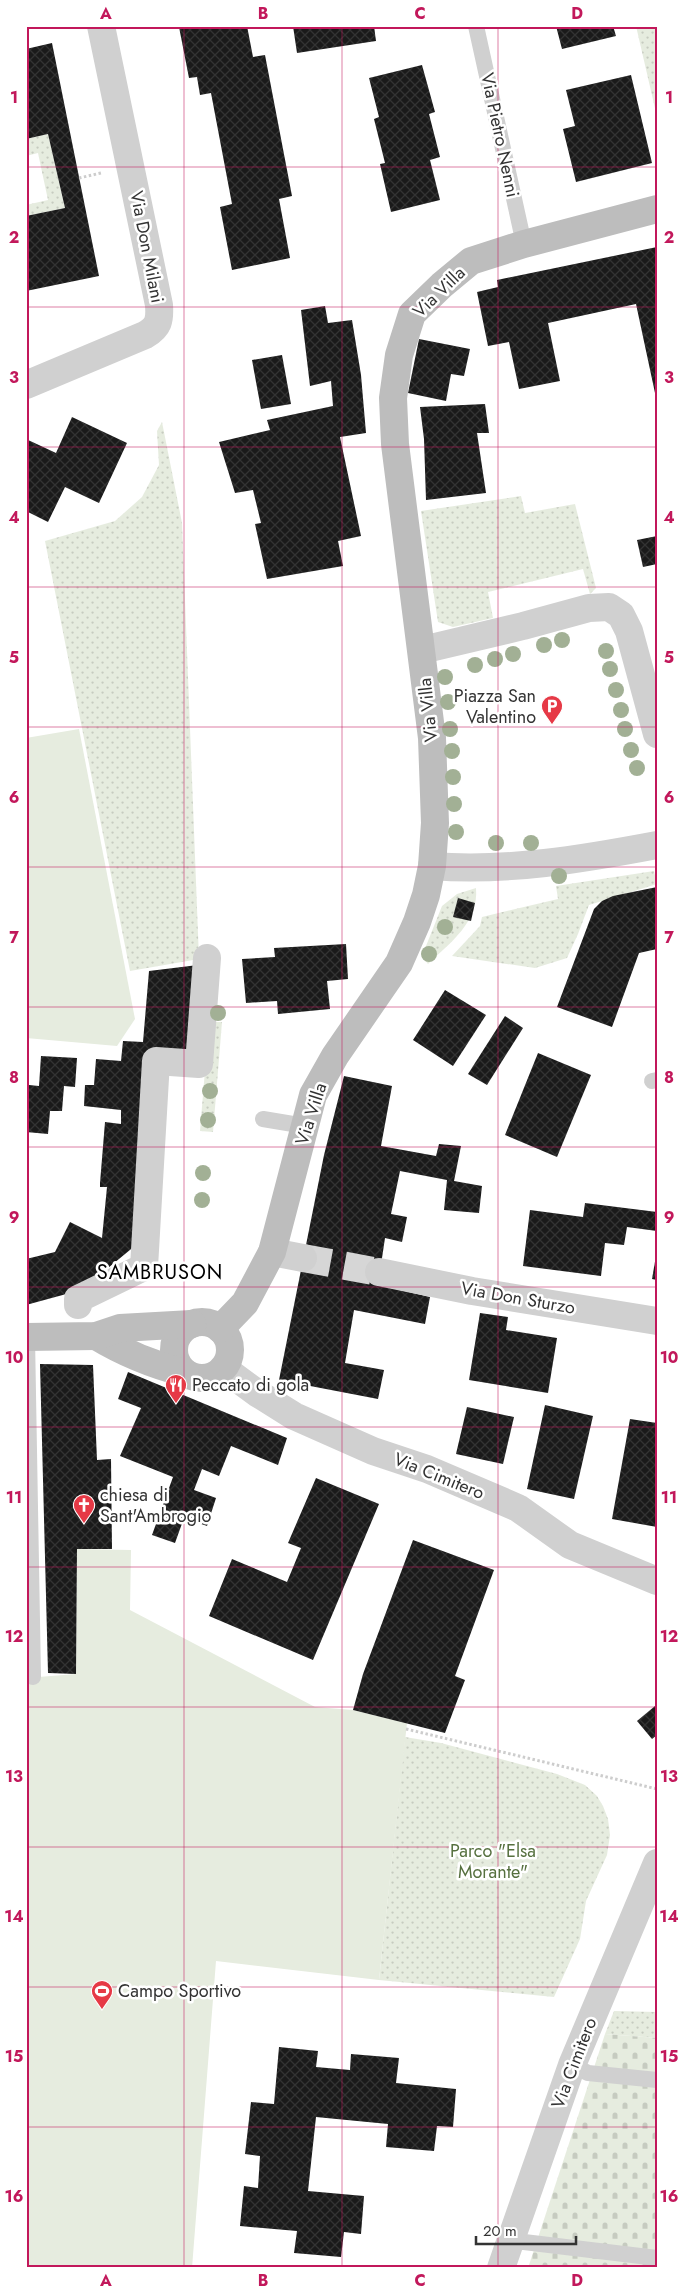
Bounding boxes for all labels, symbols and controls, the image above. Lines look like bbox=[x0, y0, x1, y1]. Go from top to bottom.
text: A bbox=[99, 2, 112, 25]
text: B bbox=[258, 2, 268, 25]
text: C bbox=[414, 2, 426, 25]
text: D bbox=[571, 2, 583, 25]
street label: Via Pietro Nenni bbox=[474, 70, 526, 200]
text: 1 bbox=[10, 86, 18, 109]
text: 1 bbox=[665, 86, 673, 109]
street label: Via Don Milani bbox=[123, 189, 171, 305]
text: 2 bbox=[9, 226, 19, 249]
text: 2 bbox=[664, 226, 674, 249]
street label: Via Villa bbox=[407, 260, 471, 324]
text: 3 bbox=[9, 366, 19, 389]
text: 3 bbox=[664, 366, 674, 389]
text: 4 bbox=[8, 506, 20, 529]
text: 4 bbox=[663, 506, 675, 529]
text: 5 bbox=[9, 646, 19, 669]
text: 5 bbox=[664, 646, 674, 669]
street label: Via Villa bbox=[412, 677, 444, 743]
place label: Piazza San Valentino bbox=[454, 683, 536, 730]
parking icon: Piazza San Valentino bbox=[540, 694, 564, 725]
text: 6 bbox=[9, 786, 19, 809]
text: 6 bbox=[664, 786, 674, 809]
text: 7 bbox=[9, 926, 19, 949]
text: 7 bbox=[664, 926, 674, 949]
text: 8 bbox=[9, 1066, 19, 1089]
text: 8 bbox=[664, 1066, 674, 1089]
street label: Via Villa bbox=[289, 1079, 333, 1149]
text: 9 bbox=[9, 1206, 19, 1229]
text: 9 bbox=[664, 1206, 674, 1229]
district label: SAMBRUSON bbox=[97, 1258, 223, 1287]
street label: Via Don Sturzo bbox=[459, 1275, 577, 1321]
text: 10 bbox=[5, 1346, 23, 1369]
text: 10 bbox=[660, 1346, 678, 1369]
place label: Peccato di gola bbox=[192, 1372, 309, 1398]
restaurant icon: Peccato di gola bbox=[164, 1373, 188, 1404]
street label: Via Cimitero bbox=[390, 1446, 488, 1506]
place label: chiesa di Sant'Ambrogio bbox=[100, 1482, 212, 1529]
text: 11 bbox=[6, 1486, 22, 1509]
text: 11 bbox=[661, 1486, 677, 1509]
church icon: chiesa di Sant'Ambrogio bbox=[72, 1493, 96, 1524]
text: 12 bbox=[5, 1625, 23, 1648]
text: 12 bbox=[660, 1625, 678, 1648]
text: 13 bbox=[5, 1765, 23, 1788]
text: 13 bbox=[660, 1765, 678, 1788]
park label: Parco "Elsa Morante" bbox=[450, 1838, 536, 1885]
text: 14 bbox=[4, 1905, 24, 1928]
text: 14 bbox=[659, 1905, 679, 1928]
place label: Campo Sportivo bbox=[118, 1978, 241, 2004]
sports icon: Campo Sportivo bbox=[90, 1979, 114, 2010]
street label: Via Cimitero bbox=[545, 2014, 603, 2112]
text: 15 bbox=[5, 2045, 23, 2068]
text: 15 bbox=[660, 2045, 678, 2068]
text: 16 bbox=[5, 2185, 23, 2208]
text: 16 bbox=[660, 2185, 678, 2208]
scale bar bbox=[476, 2214, 576, 2246]
text: 20 m bbox=[483, 2220, 517, 2242]
text: A bbox=[99, 2269, 112, 2292]
text: B bbox=[258, 2269, 268, 2292]
text: C bbox=[414, 2269, 426, 2292]
text: D bbox=[571, 2269, 583, 2292]

